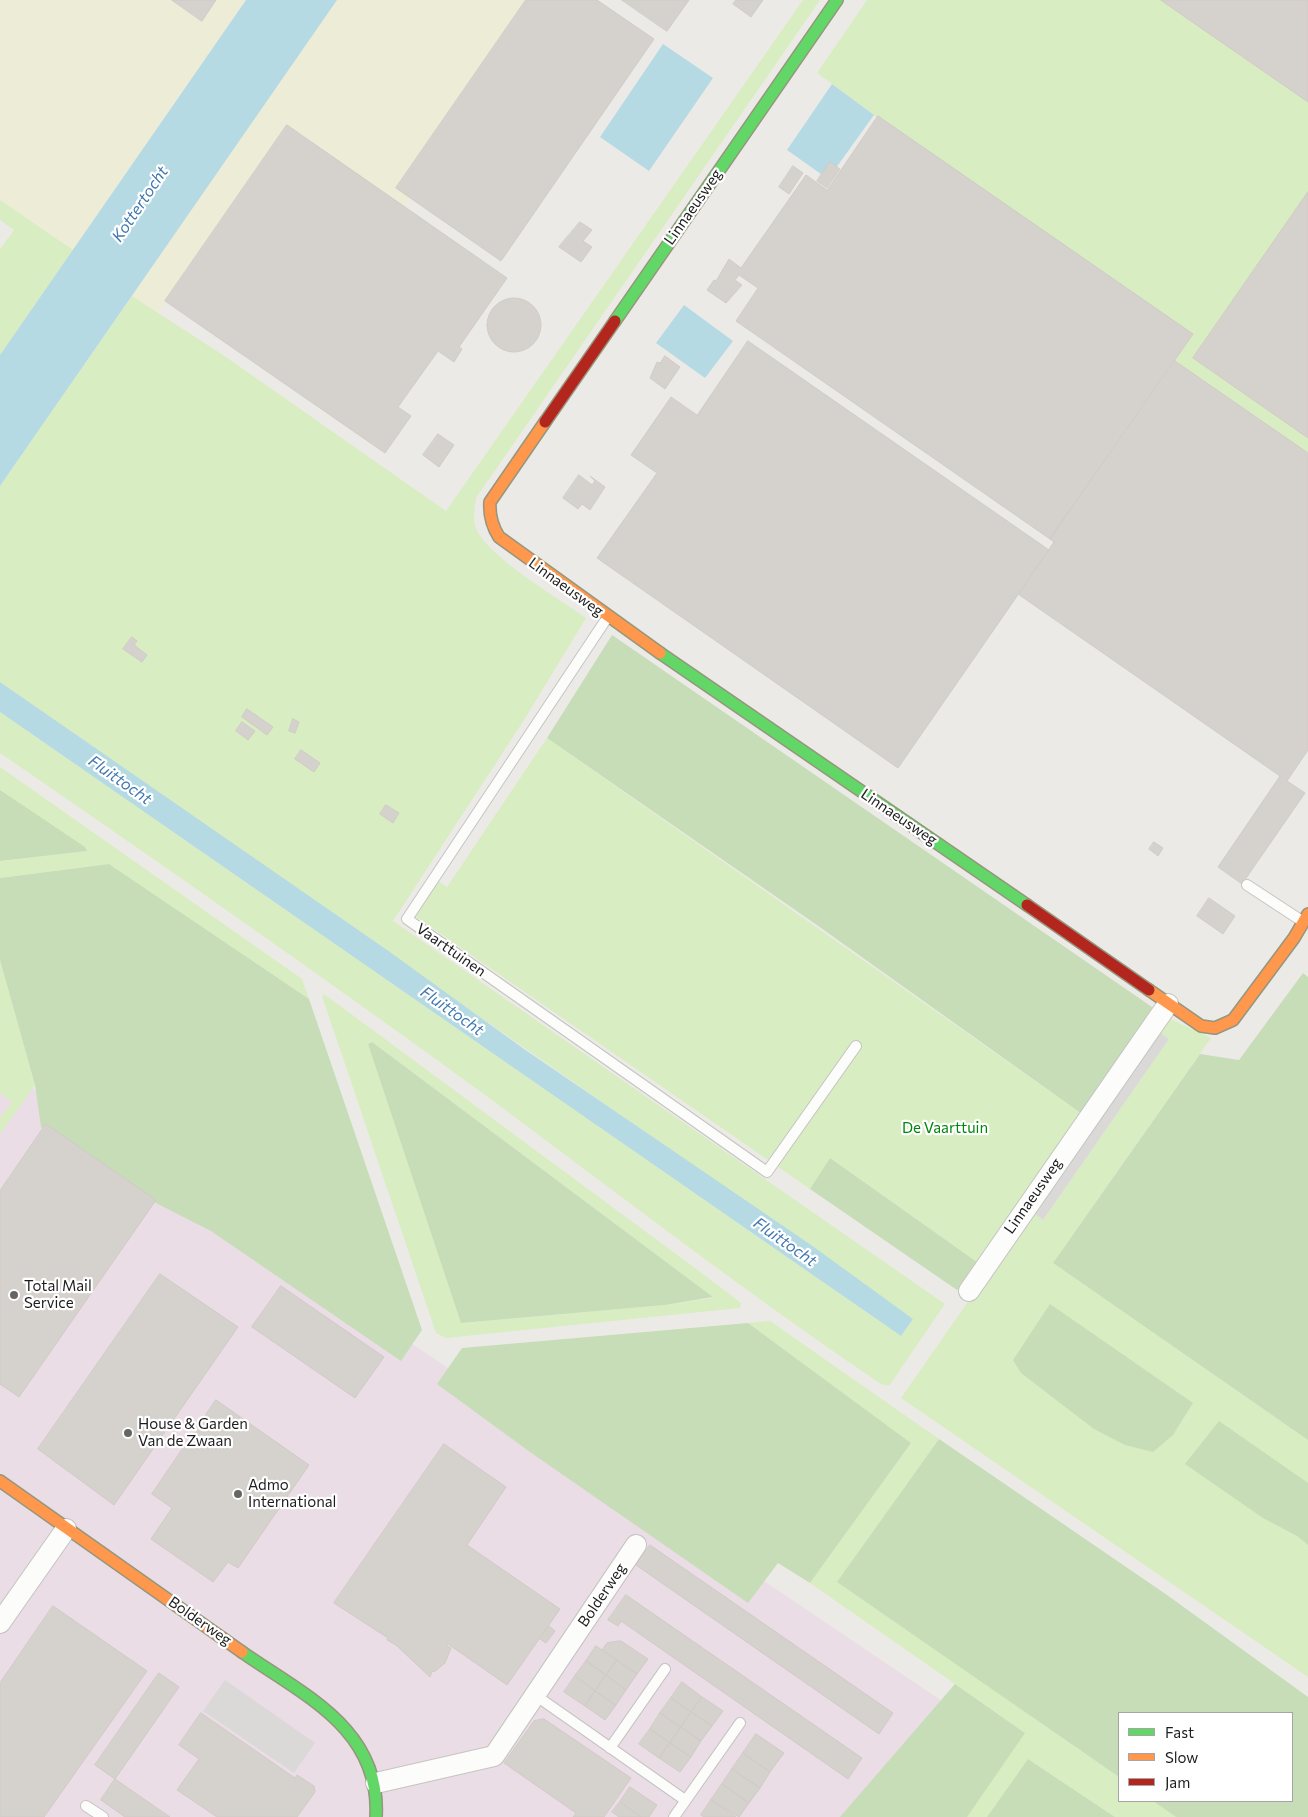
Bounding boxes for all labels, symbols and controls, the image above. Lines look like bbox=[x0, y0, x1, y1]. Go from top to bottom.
water label: Kottertocht bbox=[108, 163, 172, 245]
street label: Linnaeusweg bbox=[660, 166, 726, 248]
street label: Linnaeusweg bbox=[525, 554, 607, 620]
water label: Fluittocht bbox=[85, 751, 155, 809]
street label: Linnaeusweg bbox=[857, 785, 941, 849]
street label: Vaarttuinen bbox=[413, 919, 489, 981]
water label: Fluittocht bbox=[417, 982, 487, 1040]
park label: De Vaarttuin bbox=[902, 1119, 988, 1137]
street label: Linnaeusweg bbox=[1000, 1155, 1066, 1237]
water label: Fluittocht bbox=[750, 1213, 820, 1271]
place label: Total Mail Service bbox=[24, 1277, 92, 1312]
marker: Total Mail Service bbox=[8, 1289, 20, 1301]
place label: House & Garden Van de Zwaan bbox=[138, 1415, 248, 1450]
marker: House & Garden Van de Zwaan bbox=[122, 1427, 134, 1439]
place label: Admo International bbox=[248, 1476, 336, 1511]
marker: Admo International bbox=[232, 1488, 244, 1500]
street label: Bolderweg bbox=[574, 1560, 630, 1630]
street label: Bolderweg bbox=[165, 1593, 235, 1649]
legend bbox=[1118, 1712, 1293, 1802]
text: Fast bbox=[1165, 1723, 1194, 1741]
text: Slow bbox=[1165, 1748, 1198, 1766]
text: Jam bbox=[1165, 1773, 1190, 1791]

